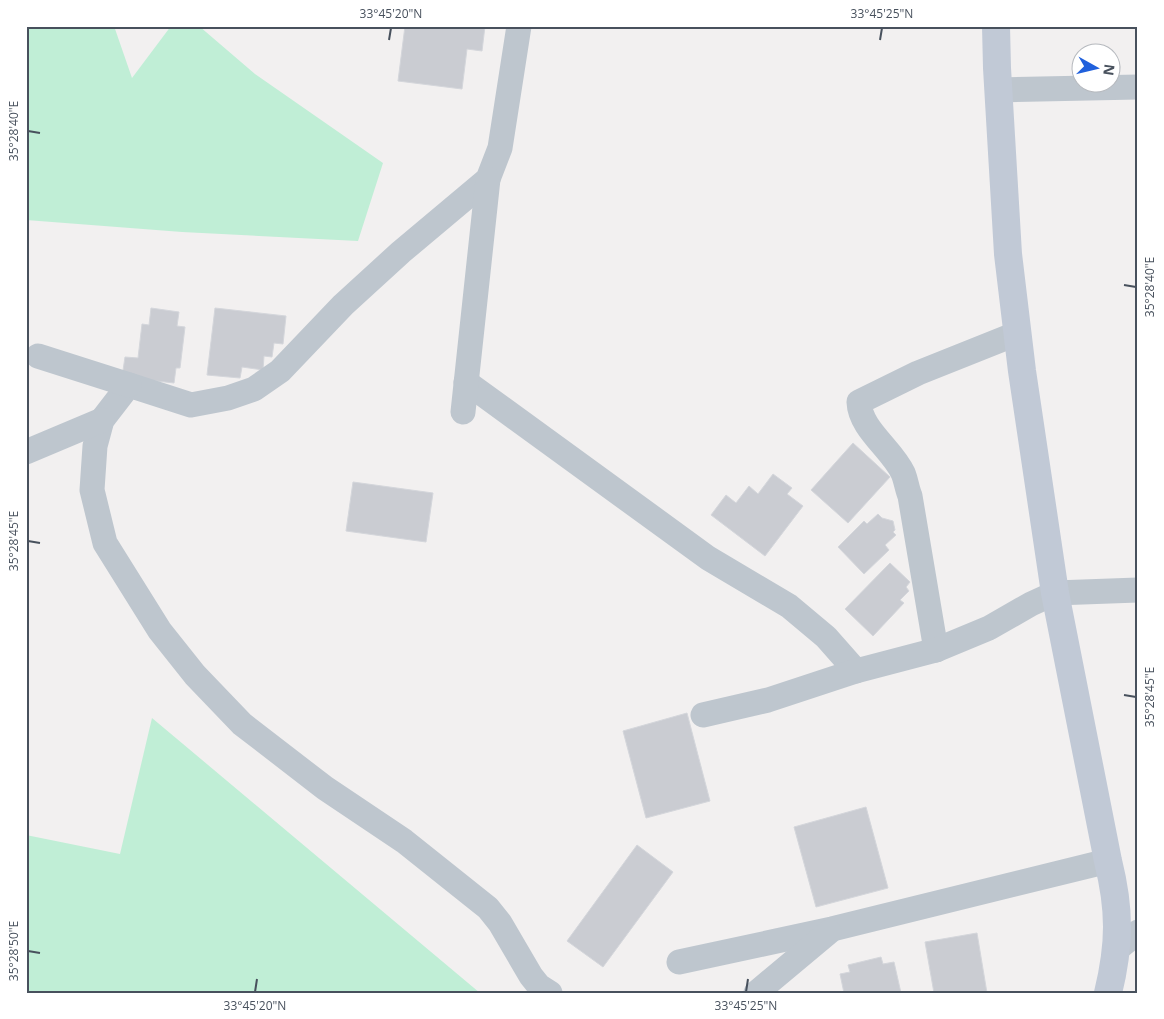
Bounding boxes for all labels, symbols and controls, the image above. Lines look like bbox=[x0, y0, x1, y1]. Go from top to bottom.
text: 33°45'20"N bbox=[360, 5, 422, 22]
text: 33°45'25"N bbox=[851, 5, 913, 22]
north arrow bbox=[1072, 42, 1122, 92]
text: N bbox=[1099, 63, 1120, 77]
text: 35°28'40"E bbox=[5, 101, 22, 161]
text: 35°28'40"E bbox=[1141, 257, 1158, 317]
text: 35°28'45"E bbox=[5, 511, 22, 571]
text: 35°28'45"E bbox=[1141, 667, 1158, 727]
text: 35°28'50"E bbox=[5, 921, 22, 981]
text: 33°45'20"N bbox=[224, 997, 286, 1014]
text: 33°45'25"N bbox=[715, 997, 777, 1014]

